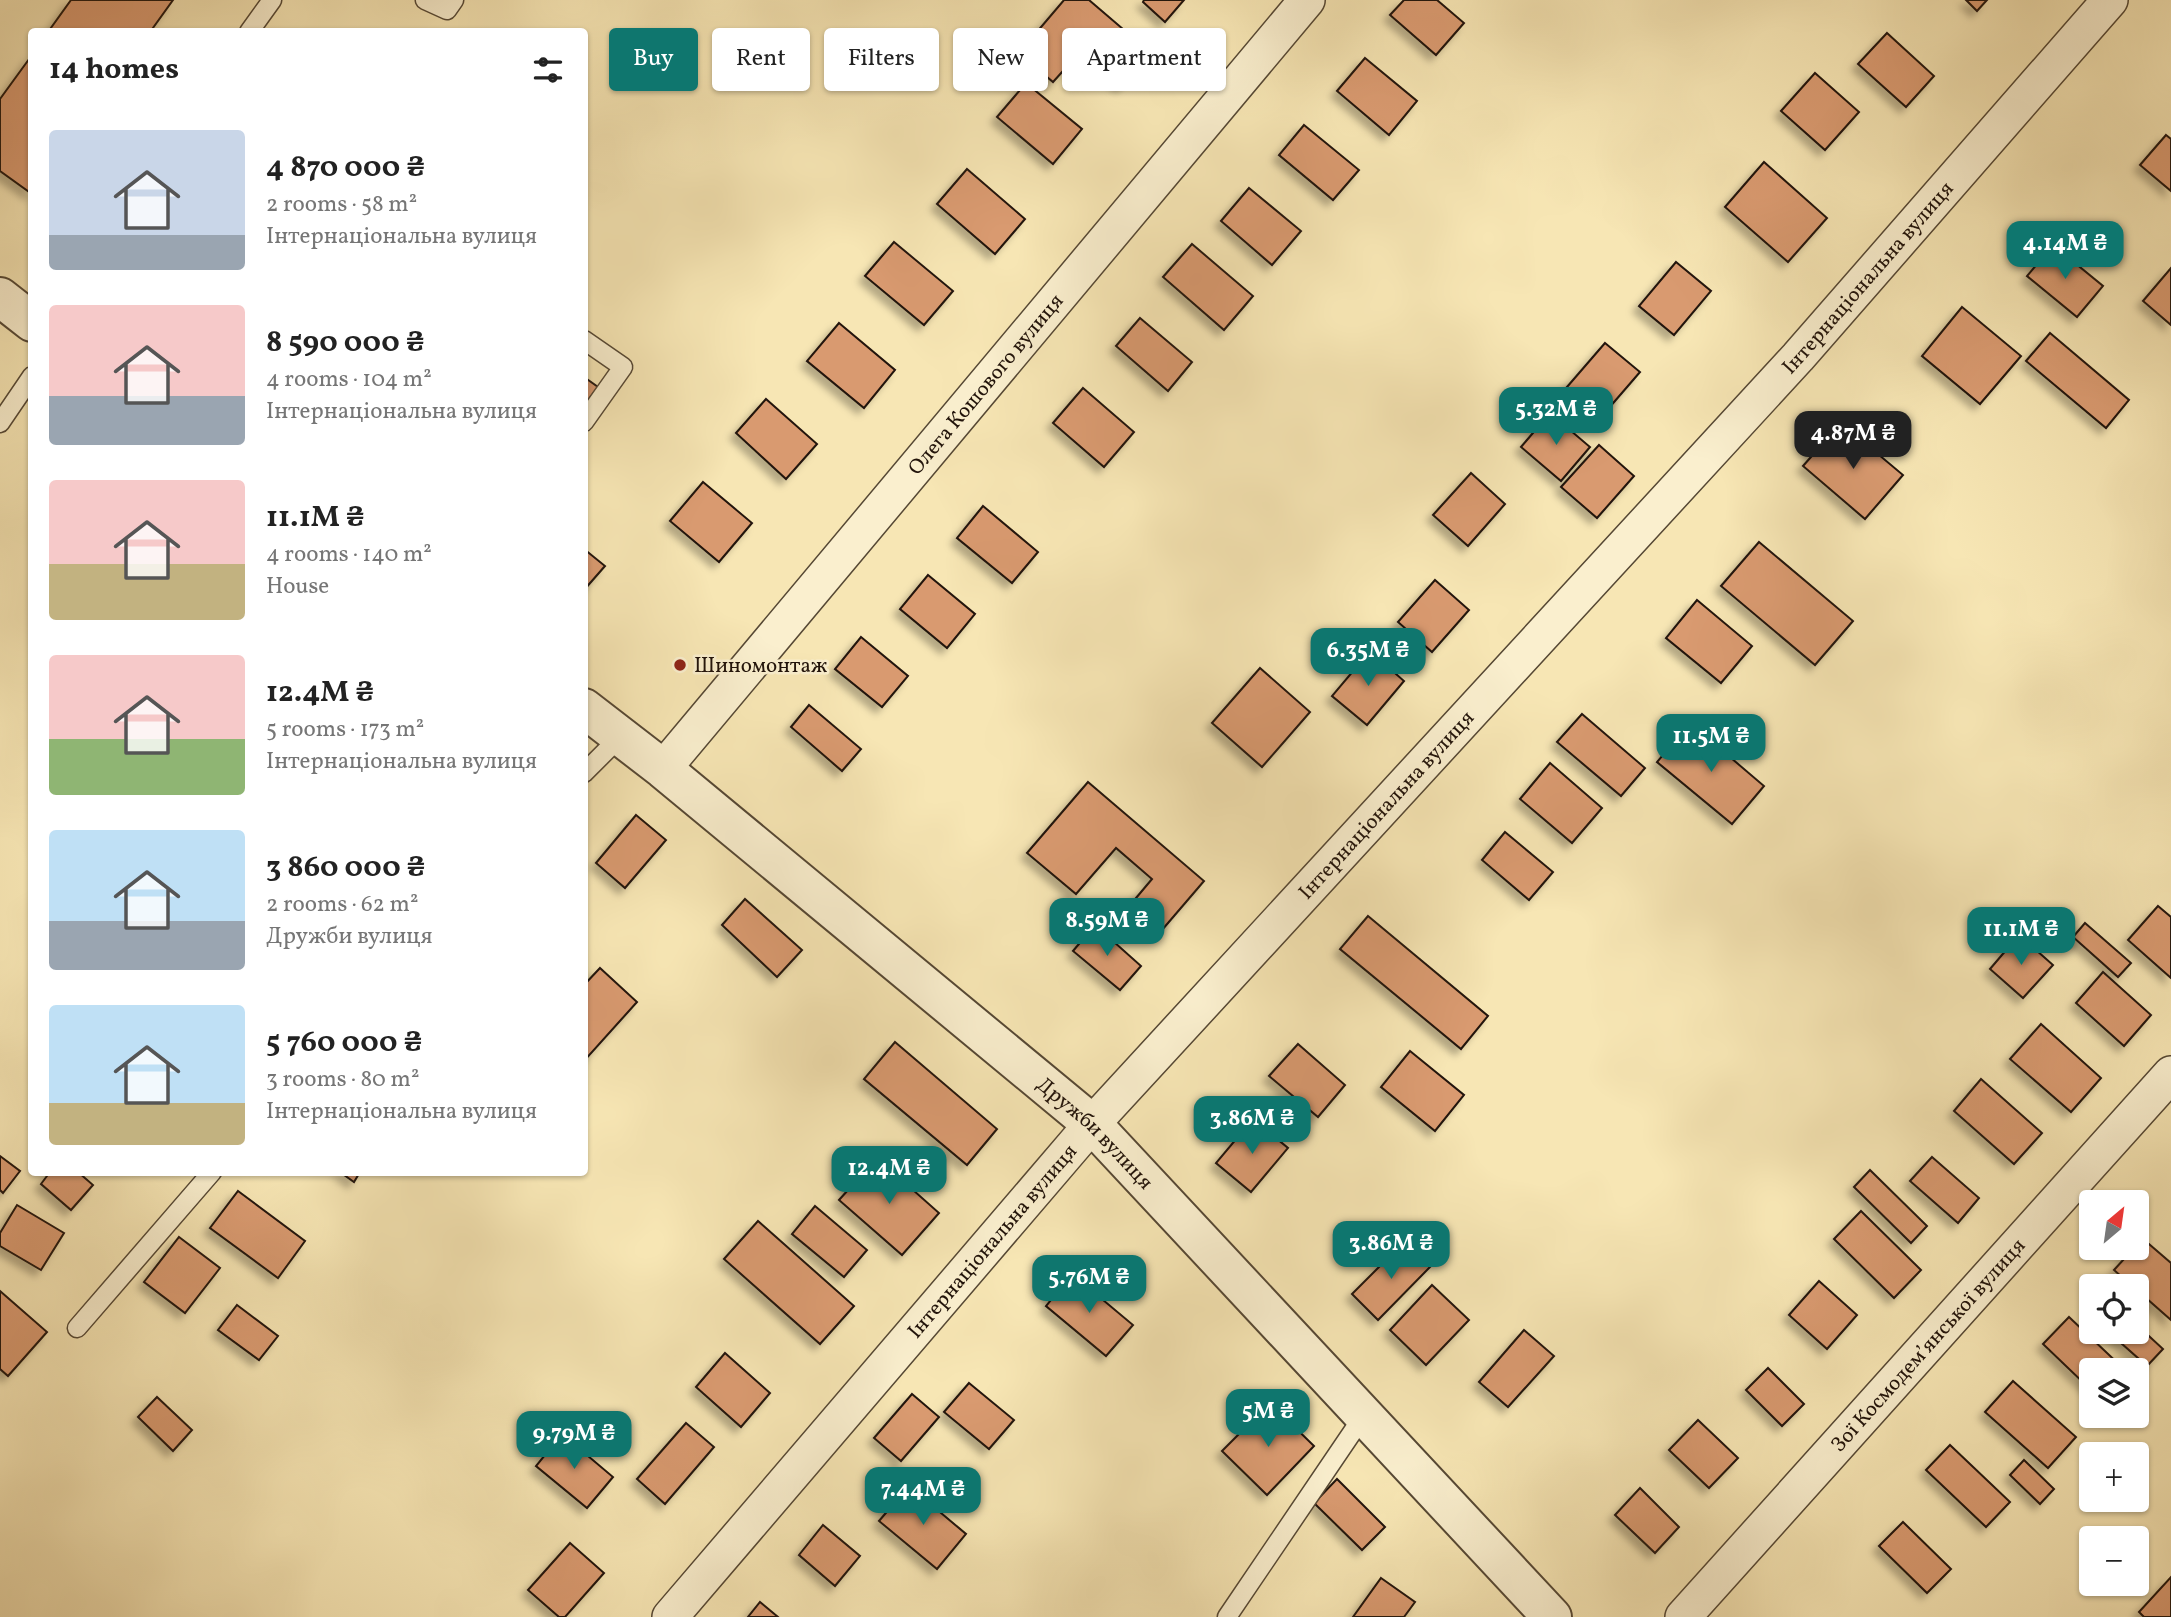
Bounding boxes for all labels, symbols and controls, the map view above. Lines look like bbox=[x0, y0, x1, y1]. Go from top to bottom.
chip: Buy bbox=[609, 28, 698, 91]
chip: Rent bbox=[712, 28, 810, 91]
chip: Filters bbox=[824, 28, 939, 91]
chip: New bbox=[953, 28, 1048, 91]
chip: Apartment bbox=[1062, 28, 1226, 91]
text: 14 homes bbox=[49, 49, 179, 91]
icon: filters bbox=[529, 51, 567, 89]
text: 4 870 000 ₴ bbox=[266, 147, 425, 189]
icon: home bbox=[105, 158, 189, 242]
street label: Інтернаціональна вулиця bbox=[1776, 176, 1961, 381]
text: 2 rooms · 58 m² bbox=[266, 189, 417, 221]
text: Інтернаціональна вулиця bbox=[266, 221, 537, 253]
pin: 4.14M ₴ bbox=[2000, 222, 2130, 281]
text: 4.14M ₴ bbox=[2023, 228, 2107, 260]
street label: Олега Кошового вулиця bbox=[902, 288, 1071, 482]
text: 8 590 000 ₴ bbox=[266, 322, 425, 364]
icon: home bbox=[105, 333, 189, 417]
text: 4 rooms · 104 m² bbox=[266, 364, 432, 396]
pin: 5.32M ₴ bbox=[1491, 388, 1621, 447]
text: 5.32M ₴ bbox=[1515, 394, 1597, 426]
text: Інтернаціональна вулиця bbox=[266, 396, 537, 428]
pin: 4.87M ₴ bbox=[1788, 412, 1918, 471]
text: 4.87M ₴ bbox=[1810, 418, 1896, 450]
text: 11.1M ₴ bbox=[266, 497, 365, 539]
icon: home bbox=[105, 508, 189, 592]
text: 4 rooms · 140 m² bbox=[266, 539, 432, 571]
text: House bbox=[266, 571, 329, 603]
pin: 6.35M ₴ bbox=[1303, 628, 1433, 688]
text: 6.35M ₴ bbox=[1327, 635, 1409, 667]
place label: Шиномонтаж bbox=[694, 652, 828, 681]
marker: Шиномонтаж bbox=[672, 657, 688, 673]
text: 12.4M ₴ bbox=[266, 672, 374, 714]
icon: home bbox=[105, 683, 189, 767]
street label: Інтернаціональна вулиця bbox=[1293, 705, 1482, 907]
text: 5 rooms · 173 m² bbox=[266, 714, 424, 746]
pin: 11.5M ₴ bbox=[1646, 714, 1776, 774]
text: 11.5M ₴ bbox=[1672, 721, 1750, 753]
text: Інтернаціональна вулиця bbox=[266, 746, 537, 778]
text: 3 860 000 ₴ bbox=[266, 847, 425, 889]
icon: home bbox=[105, 858, 189, 942]
text: 2 rooms · 62 m² bbox=[266, 889, 418, 921]
pin: 8.59M ₴ bbox=[1042, 898, 1172, 958]
text: 8.59M ₴ bbox=[1065, 905, 1149, 937]
pin: 11.1M ₴ bbox=[1956, 908, 2086, 967]
text: 11.1M ₴ bbox=[1983, 914, 2059, 946]
text: Дружби вулиця bbox=[266, 921, 432, 953]
text: 5 760 000 ₴ bbox=[266, 1022, 422, 1064]
icon: home bbox=[105, 1033, 189, 1117]
text: 3 rooms · 80 m² bbox=[266, 1064, 419, 1096]
street label: Дружби вулиця bbox=[1030, 1071, 1159, 1197]
text: Інтернаціональна вулиця bbox=[266, 1096, 537, 1128]
pin: 3.86M ₴ bbox=[1187, 1096, 1317, 1156]
text: 3.86M ₴ bbox=[1210, 1103, 1294, 1135]
street label: Інтернаціональна вулиця bbox=[901, 1138, 1085, 1345]
pin: 12.4M ₴ bbox=[824, 1146, 954, 1206]
text: 12.4M ₴ bbox=[848, 1153, 930, 1185]
north arrow bbox=[2079, 1190, 2149, 1260]
map controls bbox=[2079, 1190, 2149, 1596]
pin: 3.86M ₴ bbox=[1326, 1222, 1456, 1281]
text: 3.86M ₴ bbox=[1349, 1228, 1433, 1260]
street label: Зої Космодем’янської вулиця bbox=[1825, 1232, 2033, 1459]
pin: 5.76M ₴ bbox=[1024, 1256, 1154, 1315]
text: 5.76M ₴ bbox=[1048, 1262, 1130, 1294]
button: locate bbox=[2079, 1274, 2149, 1344]
button: layers bbox=[2079, 1358, 2149, 1428]
pin: 5M ₴ bbox=[1227, 1390, 1309, 1449]
text: 5M ₴ bbox=[1242, 1396, 1294, 1428]
pin: 9.79M ₴ bbox=[509, 1412, 639, 1471]
text: 9.79M ₴ bbox=[533, 1418, 616, 1450]
button: + bbox=[2079, 1442, 2149, 1512]
pin: 7.44M ₴ bbox=[858, 1468, 988, 1527]
text: 7.44M ₴ bbox=[881, 1474, 965, 1506]
button: − bbox=[2079, 1526, 2149, 1596]

